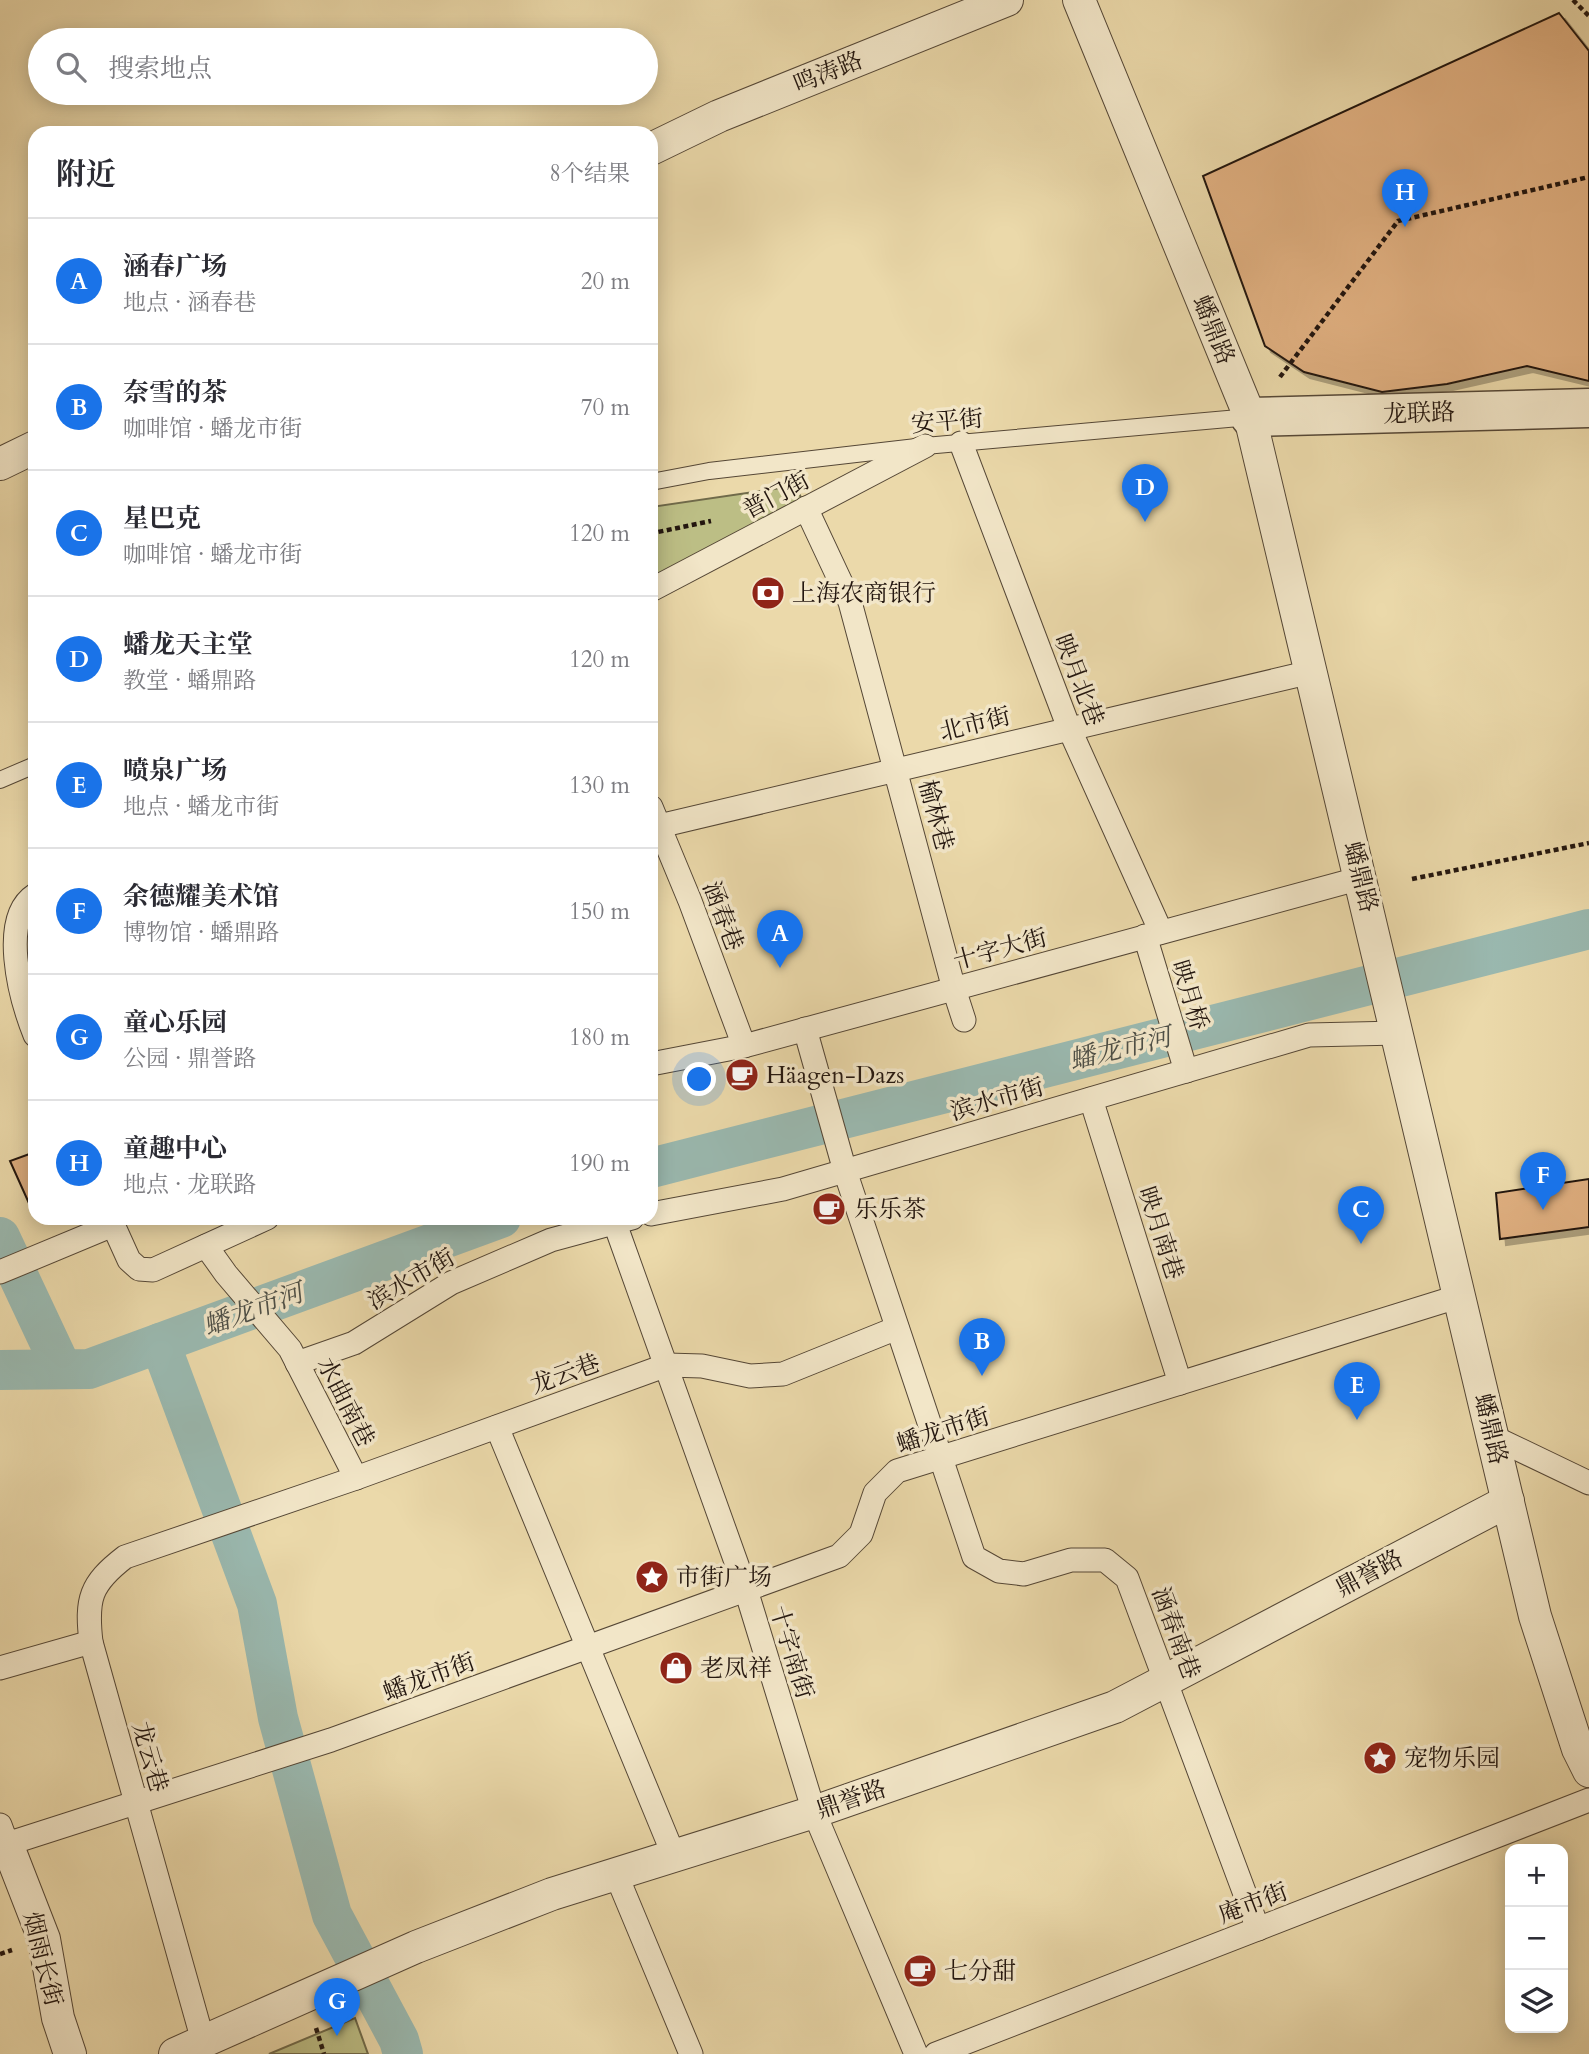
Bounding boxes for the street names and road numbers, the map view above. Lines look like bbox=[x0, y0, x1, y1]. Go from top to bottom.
street label: 鸣涛路 bbox=[789, 44, 868, 101]
street label: 蟠鼎路 bbox=[1185, 291, 1242, 370]
street label: 龙联路 bbox=[1382, 396, 1456, 431]
street label: 安平街 bbox=[910, 402, 984, 441]
street label: 普门街 bbox=[737, 464, 816, 527]
street label: 映月北巷 bbox=[1046, 629, 1111, 731]
street label: 北市街 bbox=[936, 700, 1014, 749]
street label: 榆林巷 bbox=[910, 776, 961, 854]
street label: 蟠鼎路 bbox=[1336, 838, 1385, 916]
street label: 涵春巷 bbox=[694, 877, 751, 956]
street label: 十字大街 bbox=[949, 921, 1051, 978]
street label: 映月桥 bbox=[1163, 956, 1216, 1034]
street label: 滨水市街 bbox=[946, 1070, 1048, 1129]
street label: 映月南巷 bbox=[1130, 1182, 1191, 1284]
street label: 滨水市街 bbox=[361, 1241, 461, 1318]
street label: 龙云巷 bbox=[526, 1347, 605, 1402]
street label: 水曲南巷 bbox=[309, 1352, 382, 1452]
street label: 蟠鼎路 bbox=[1466, 1390, 1515, 1468]
street label: 蟠龙市街 bbox=[892, 1400, 994, 1461]
street label: 鼎誉路 bbox=[1330, 1542, 1409, 1605]
street label: 涵春南巷 bbox=[1144, 1582, 1207, 1684]
street label: 十字南街 bbox=[762, 1601, 821, 1703]
street label: 蟠龙市街 bbox=[378, 1646, 480, 1709]
street label: 龙云巷 bbox=[124, 1718, 175, 1796]
street label: 鼎誉路 bbox=[812, 1772, 891, 1827]
street label: 庵市街 bbox=[1214, 1875, 1293, 1932]
street label: 烟雨长街 bbox=[15, 1909, 70, 2010]

